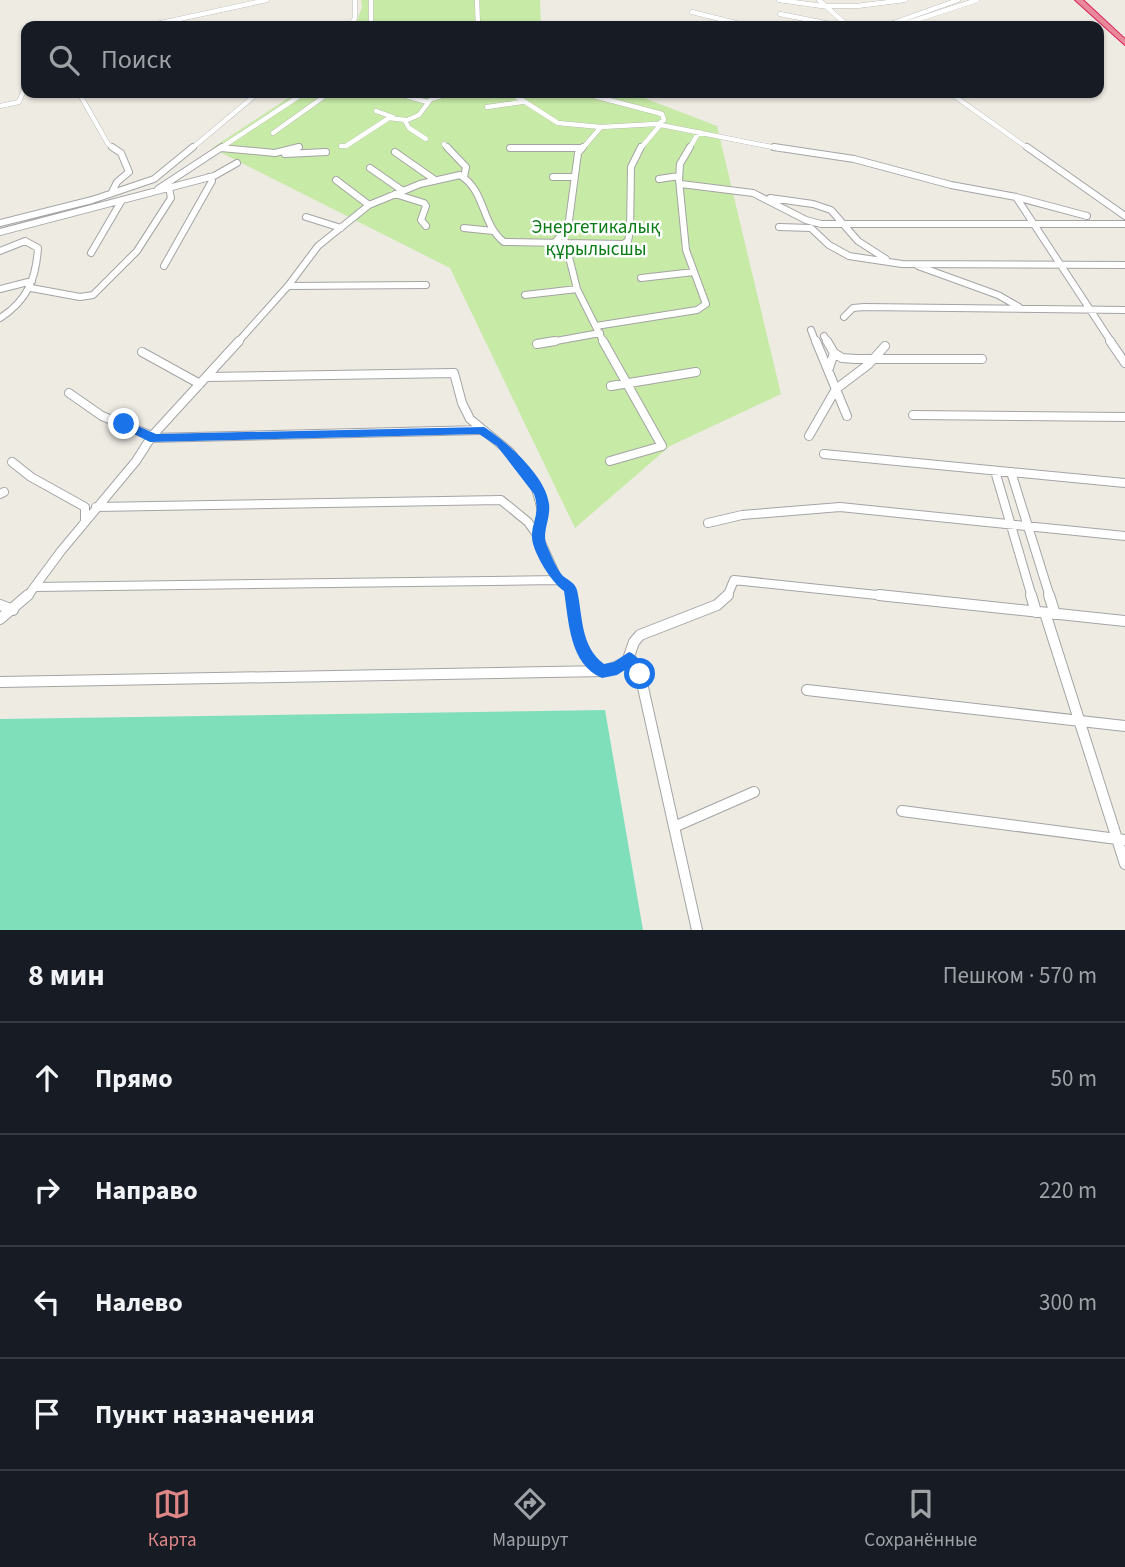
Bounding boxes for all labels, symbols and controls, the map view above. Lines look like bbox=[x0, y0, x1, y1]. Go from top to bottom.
search box bbox=[21, 21, 1104, 98]
icon: search bbox=[45, 41, 83, 79]
text: Поиск bbox=[101, 41, 171, 78]
park label: Энергетикалық құрылысшы bbox=[531, 214, 661, 263]
route end bbox=[108, 408, 139, 439]
route start bbox=[624, 658, 655, 689]
text: 8 мин bbox=[28, 954, 105, 997]
text: Пешком · 570 m bbox=[943, 959, 1097, 992]
icon: ahead bbox=[28, 1059, 66, 1097]
text: Прямо bbox=[95, 1060, 173, 1097]
text: 50 m bbox=[1050, 1062, 1097, 1095]
icon: right bbox=[28, 1171, 66, 1209]
text: Направо bbox=[95, 1172, 198, 1209]
text: 220 m bbox=[1039, 1174, 1097, 1207]
icon: left bbox=[28, 1283, 66, 1321]
text: Налево bbox=[95, 1284, 183, 1321]
text: 300 m bbox=[1039, 1286, 1097, 1319]
icon: arrive bbox=[28, 1395, 66, 1433]
text: Пункт назначения bbox=[95, 1396, 315, 1433]
tab: Карта bbox=[148, 1485, 197, 1554]
tab: Маршрут bbox=[492, 1485, 569, 1554]
tab: Сохранённые bbox=[864, 1485, 977, 1554]

